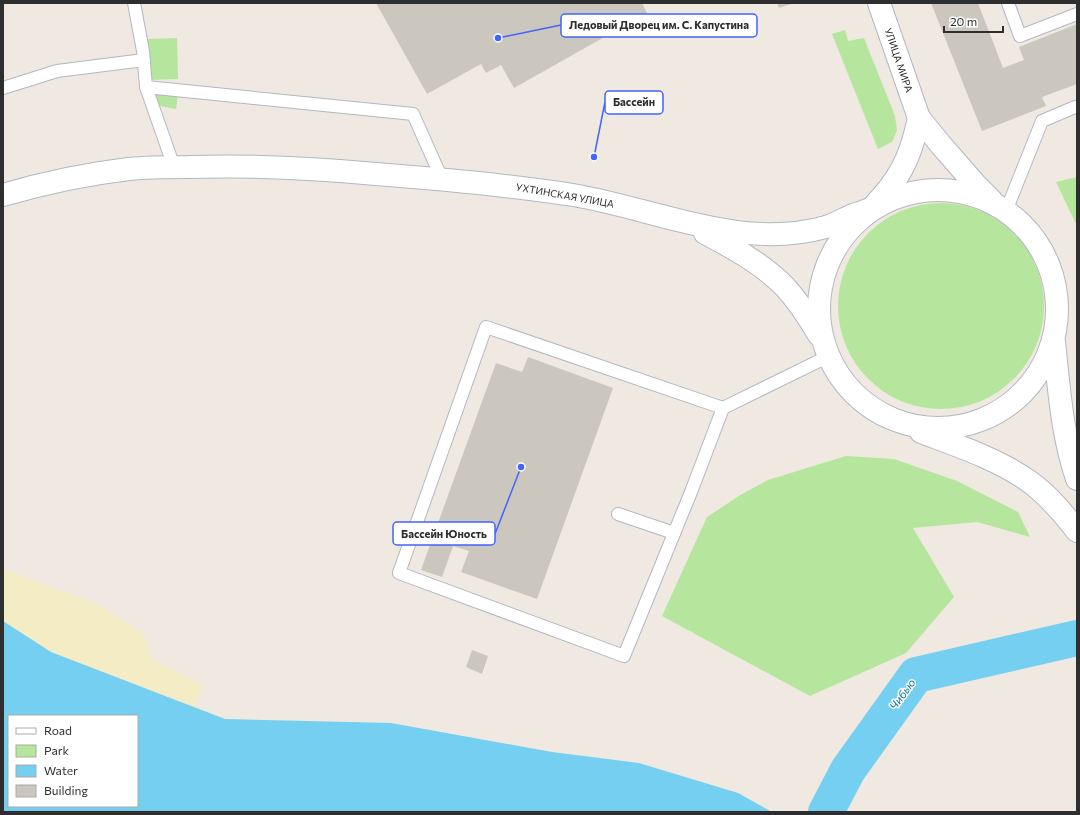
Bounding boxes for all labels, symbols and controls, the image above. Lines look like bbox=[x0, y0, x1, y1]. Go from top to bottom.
scale bar bbox=[944, 8, 1003, 34]
callout: Ледовый Дворец им. С. Капустина bbox=[561, 14, 757, 37]
text: 20 m bbox=[950, 14, 977, 28]
text: Ледовый Дворец им. С. Капустина bbox=[569, 18, 749, 31]
street label: УЛИЦА МИРА bbox=[882, 26, 916, 94]
callout: Бассейн bbox=[605, 91, 663, 114]
text: Бассейн bbox=[613, 95, 655, 108]
street label: УХТИНСКАЯ УЛИЦА bbox=[515, 180, 615, 210]
callout: Бассейн Юность bbox=[393, 522, 495, 545]
text: Бассейн Юность bbox=[401, 527, 487, 540]
water label: Чибью bbox=[886, 676, 918, 712]
legend bbox=[8, 715, 138, 807]
text: Road bbox=[44, 723, 72, 737]
text: Park bbox=[44, 743, 70, 757]
text: Water bbox=[44, 763, 78, 777]
text: Building bbox=[44, 783, 88, 797]

